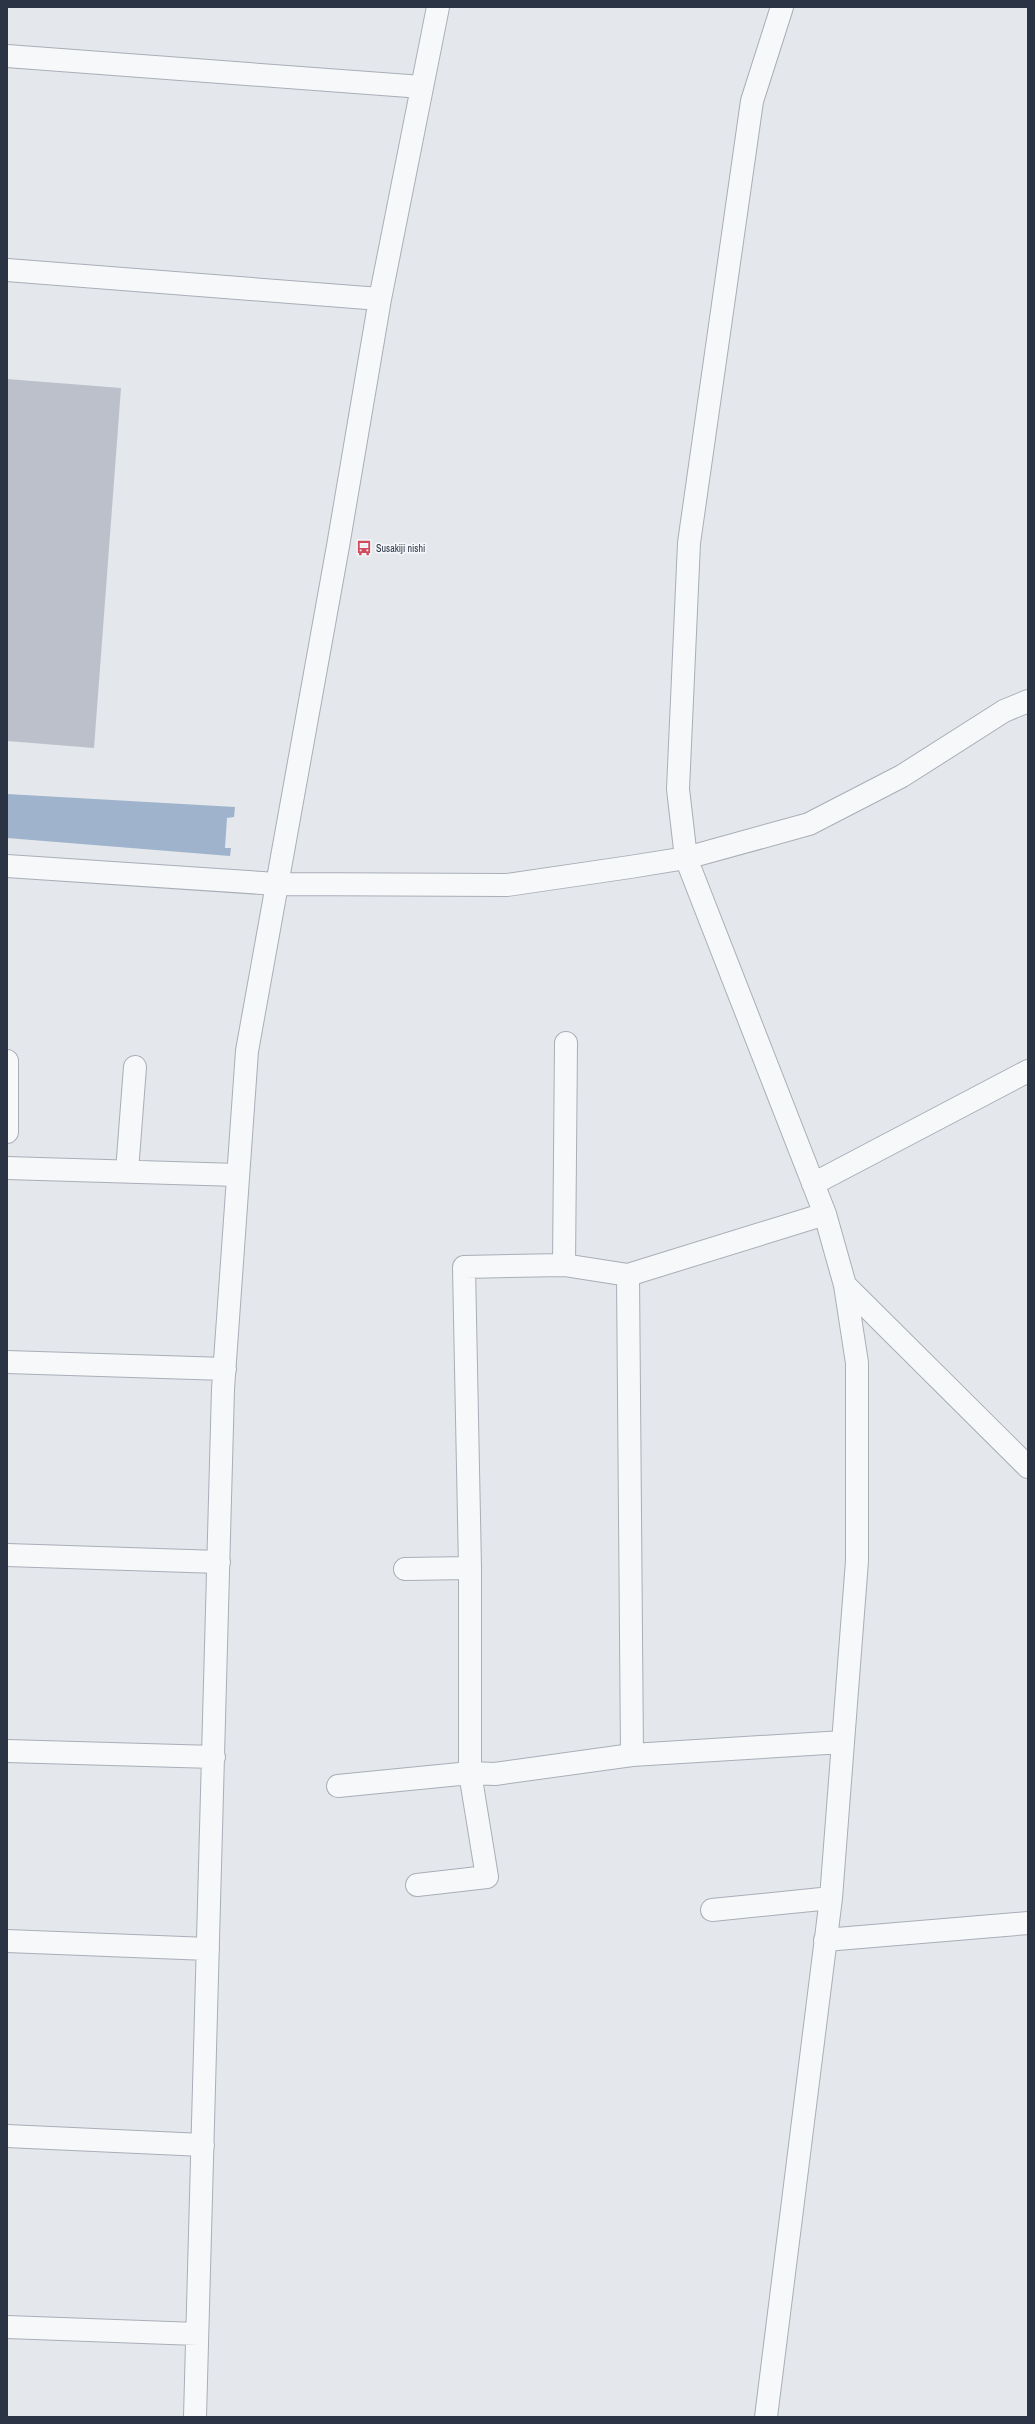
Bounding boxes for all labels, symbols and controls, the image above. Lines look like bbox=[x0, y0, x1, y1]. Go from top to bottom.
bus stop icon: Susakiji nishi bbox=[355, 539, 373, 557]
place label: Susakiji nishi bbox=[376, 542, 425, 555]

